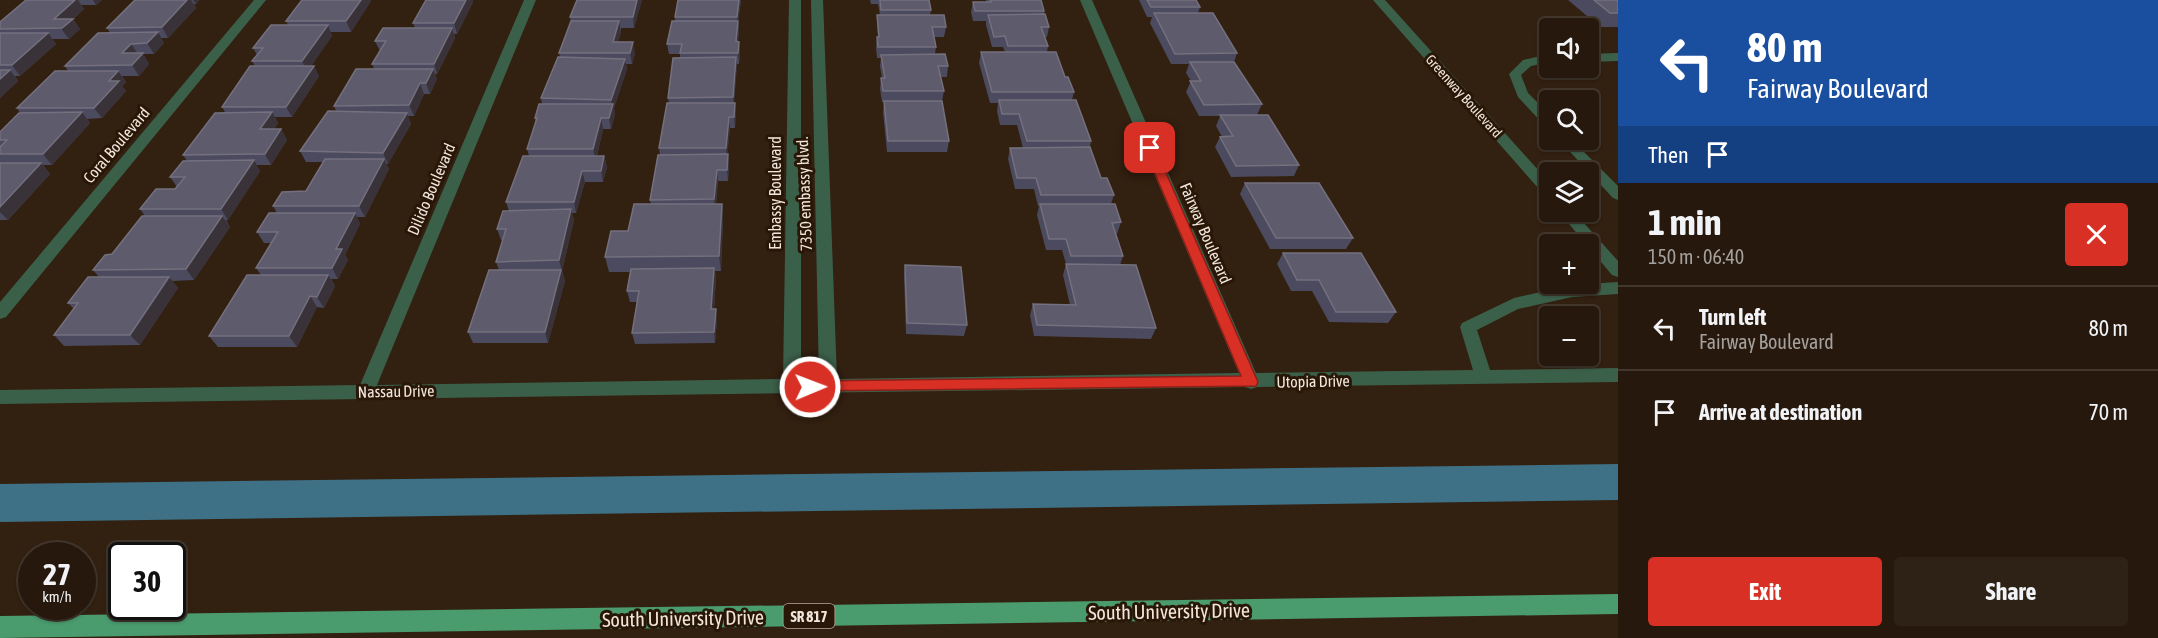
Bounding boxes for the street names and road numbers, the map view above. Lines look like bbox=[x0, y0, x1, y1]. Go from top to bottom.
street label: Greenway Boulevard bbox=[1423, 51, 1505, 141]
street label: Coral Boulevard bbox=[79, 104, 153, 186]
street label: Embassy Boulevard bbox=[766, 136, 785, 250]
street label: 7350 embassy blvd. bbox=[793, 136, 816, 252]
street label: Dilido Boulevard bbox=[404, 140, 458, 238]
street label: Fairway Boulevard bbox=[1176, 180, 1235, 287]
street label: Utopia Drive bbox=[1276, 371, 1350, 392]
street label: Nassau Drive bbox=[358, 381, 434, 401]
street label: South University Drive bbox=[1088, 598, 1250, 624]
road number: SR 817 bbox=[784, 604, 834, 628]
street label: South University Drive bbox=[602, 605, 764, 631]

